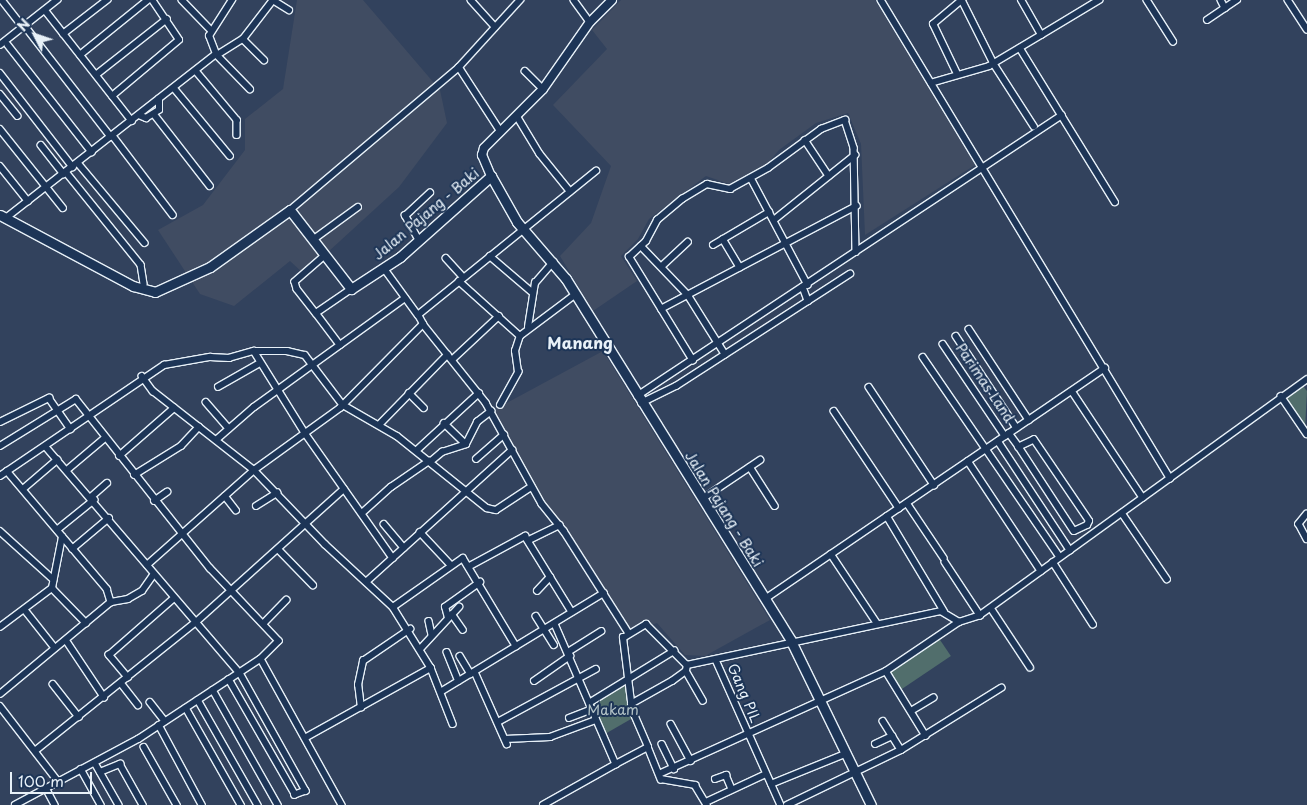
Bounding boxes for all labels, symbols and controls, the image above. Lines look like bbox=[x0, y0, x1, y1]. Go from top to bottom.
north arrow bbox=[10, 10, 60, 60]
text: N bbox=[12, 14, 35, 36]
street label: Jalan Pajang - Baki bbox=[369, 164, 483, 264]
district label: Manang bbox=[547, 332, 613, 352]
street label: Parimas Land bbox=[952, 340, 1018, 426]
street label: Jalan Pajang - Baki bbox=[681, 447, 767, 571]
street label: Gang PIL bbox=[724, 661, 764, 725]
park label: Makam bbox=[587, 702, 639, 718]
scale bar bbox=[12, 762, 95, 794]
text: 100 m bbox=[18, 769, 64, 792]

